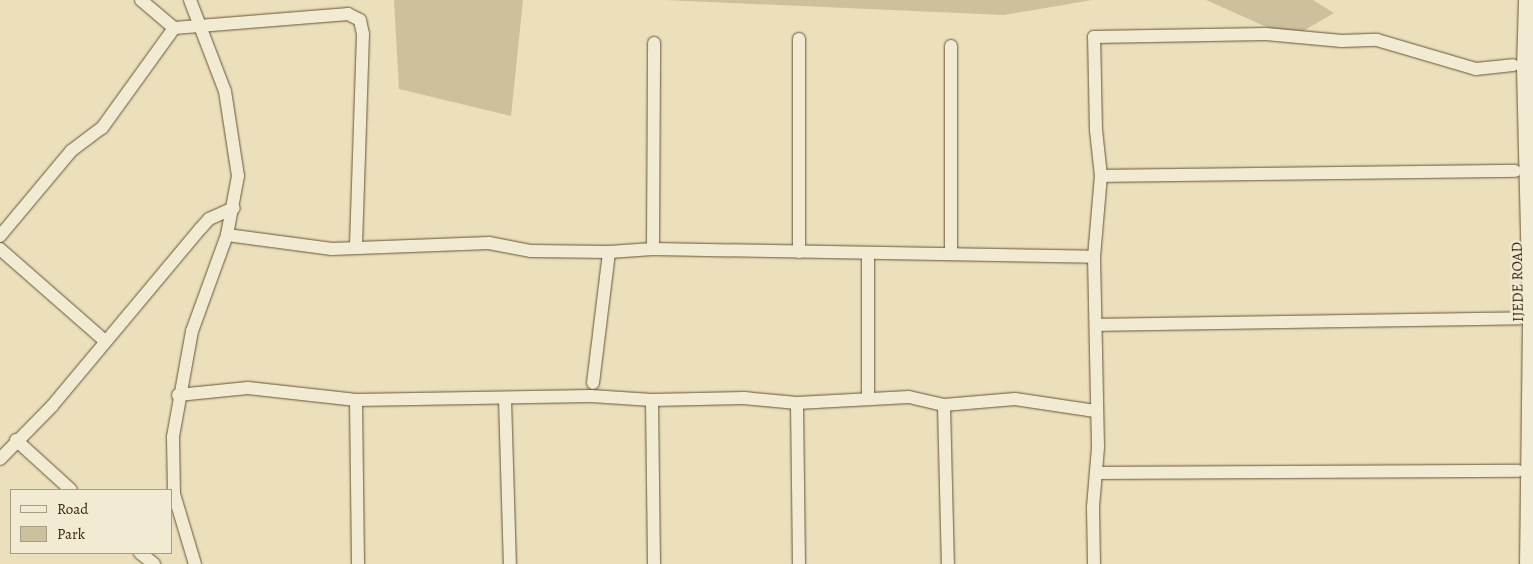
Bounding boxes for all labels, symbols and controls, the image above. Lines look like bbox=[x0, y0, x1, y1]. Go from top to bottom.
street label: IJEDE ROAD bbox=[1508, 242, 1528, 322]
legend bbox=[10, 489, 172, 554]
text: Road bbox=[57, 499, 88, 519]
text: Park bbox=[57, 524, 85, 544]

